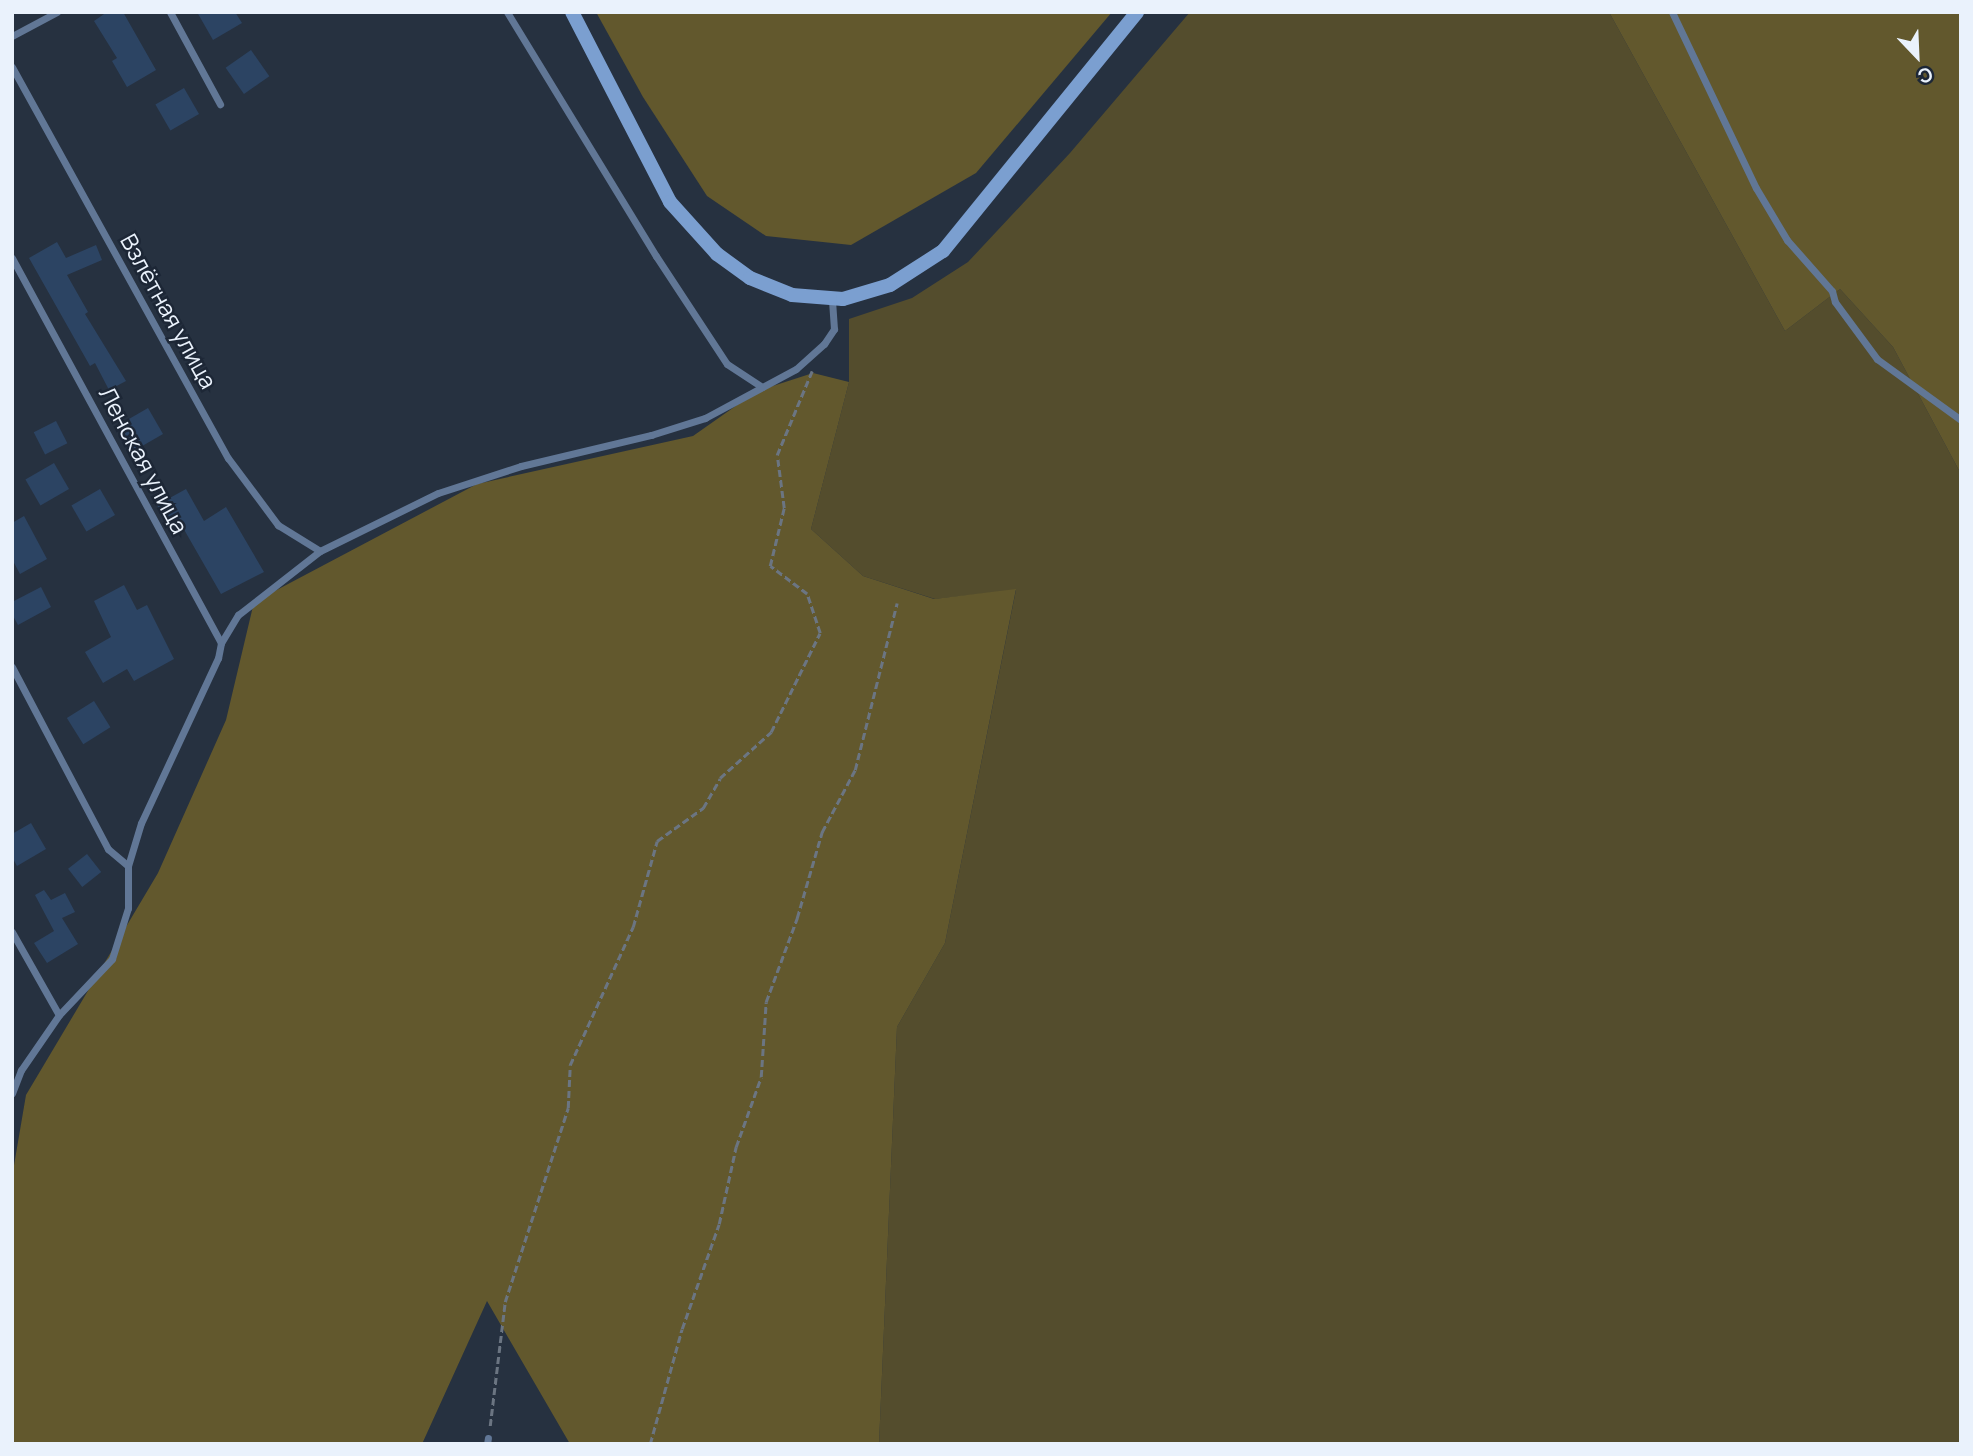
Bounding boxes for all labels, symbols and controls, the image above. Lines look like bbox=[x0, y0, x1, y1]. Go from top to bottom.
north arrow bbox=[1882, 21, 1952, 91]
text: С bbox=[1914, 61, 1937, 90]
street label: Взлётная улица bbox=[115, 229, 223, 393]
street label: Ленская улица bbox=[94, 382, 194, 538]

